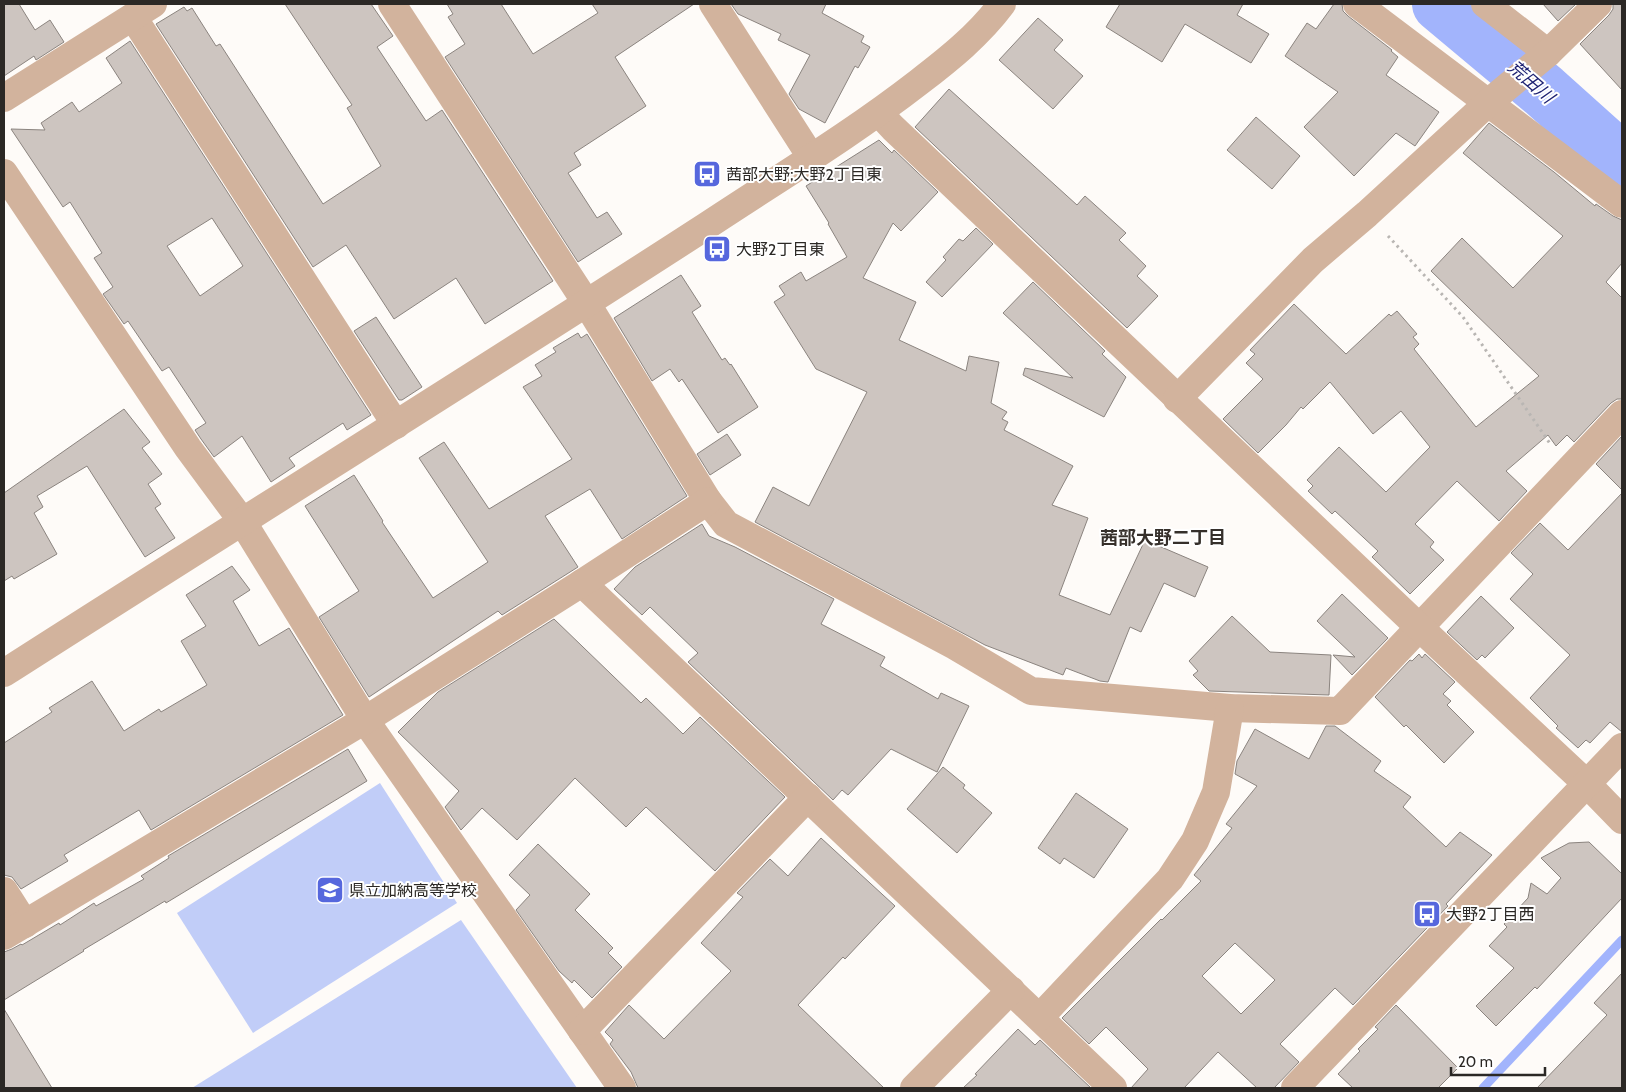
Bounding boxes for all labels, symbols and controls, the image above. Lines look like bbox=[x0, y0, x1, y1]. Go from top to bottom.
water label: 荒田川 bbox=[1503, 56, 1560, 109]
bus stop icon: 茜部大野;大野2丁目東 bbox=[692, 159, 722, 189]
place label: 茜部大野;大野2丁目東 bbox=[726, 165, 882, 184]
bus stop icon: 大野2丁目東 bbox=[702, 234, 732, 264]
place label: 大野2丁目東 bbox=[736, 240, 824, 259]
district label: 茜部大野二丁目 bbox=[1100, 527, 1226, 549]
school or university icon: 県立加納高等学校 bbox=[315, 875, 345, 905]
place label: 県立加納高等学校 bbox=[349, 881, 477, 900]
bus stop icon: 大野2丁目西 bbox=[1412, 899, 1442, 929]
place label: 大野2丁目西 bbox=[1446, 905, 1534, 924]
scale bar bbox=[1451, 1044, 1545, 1076]
text: 20 m bbox=[1458, 1053, 1493, 1071]

